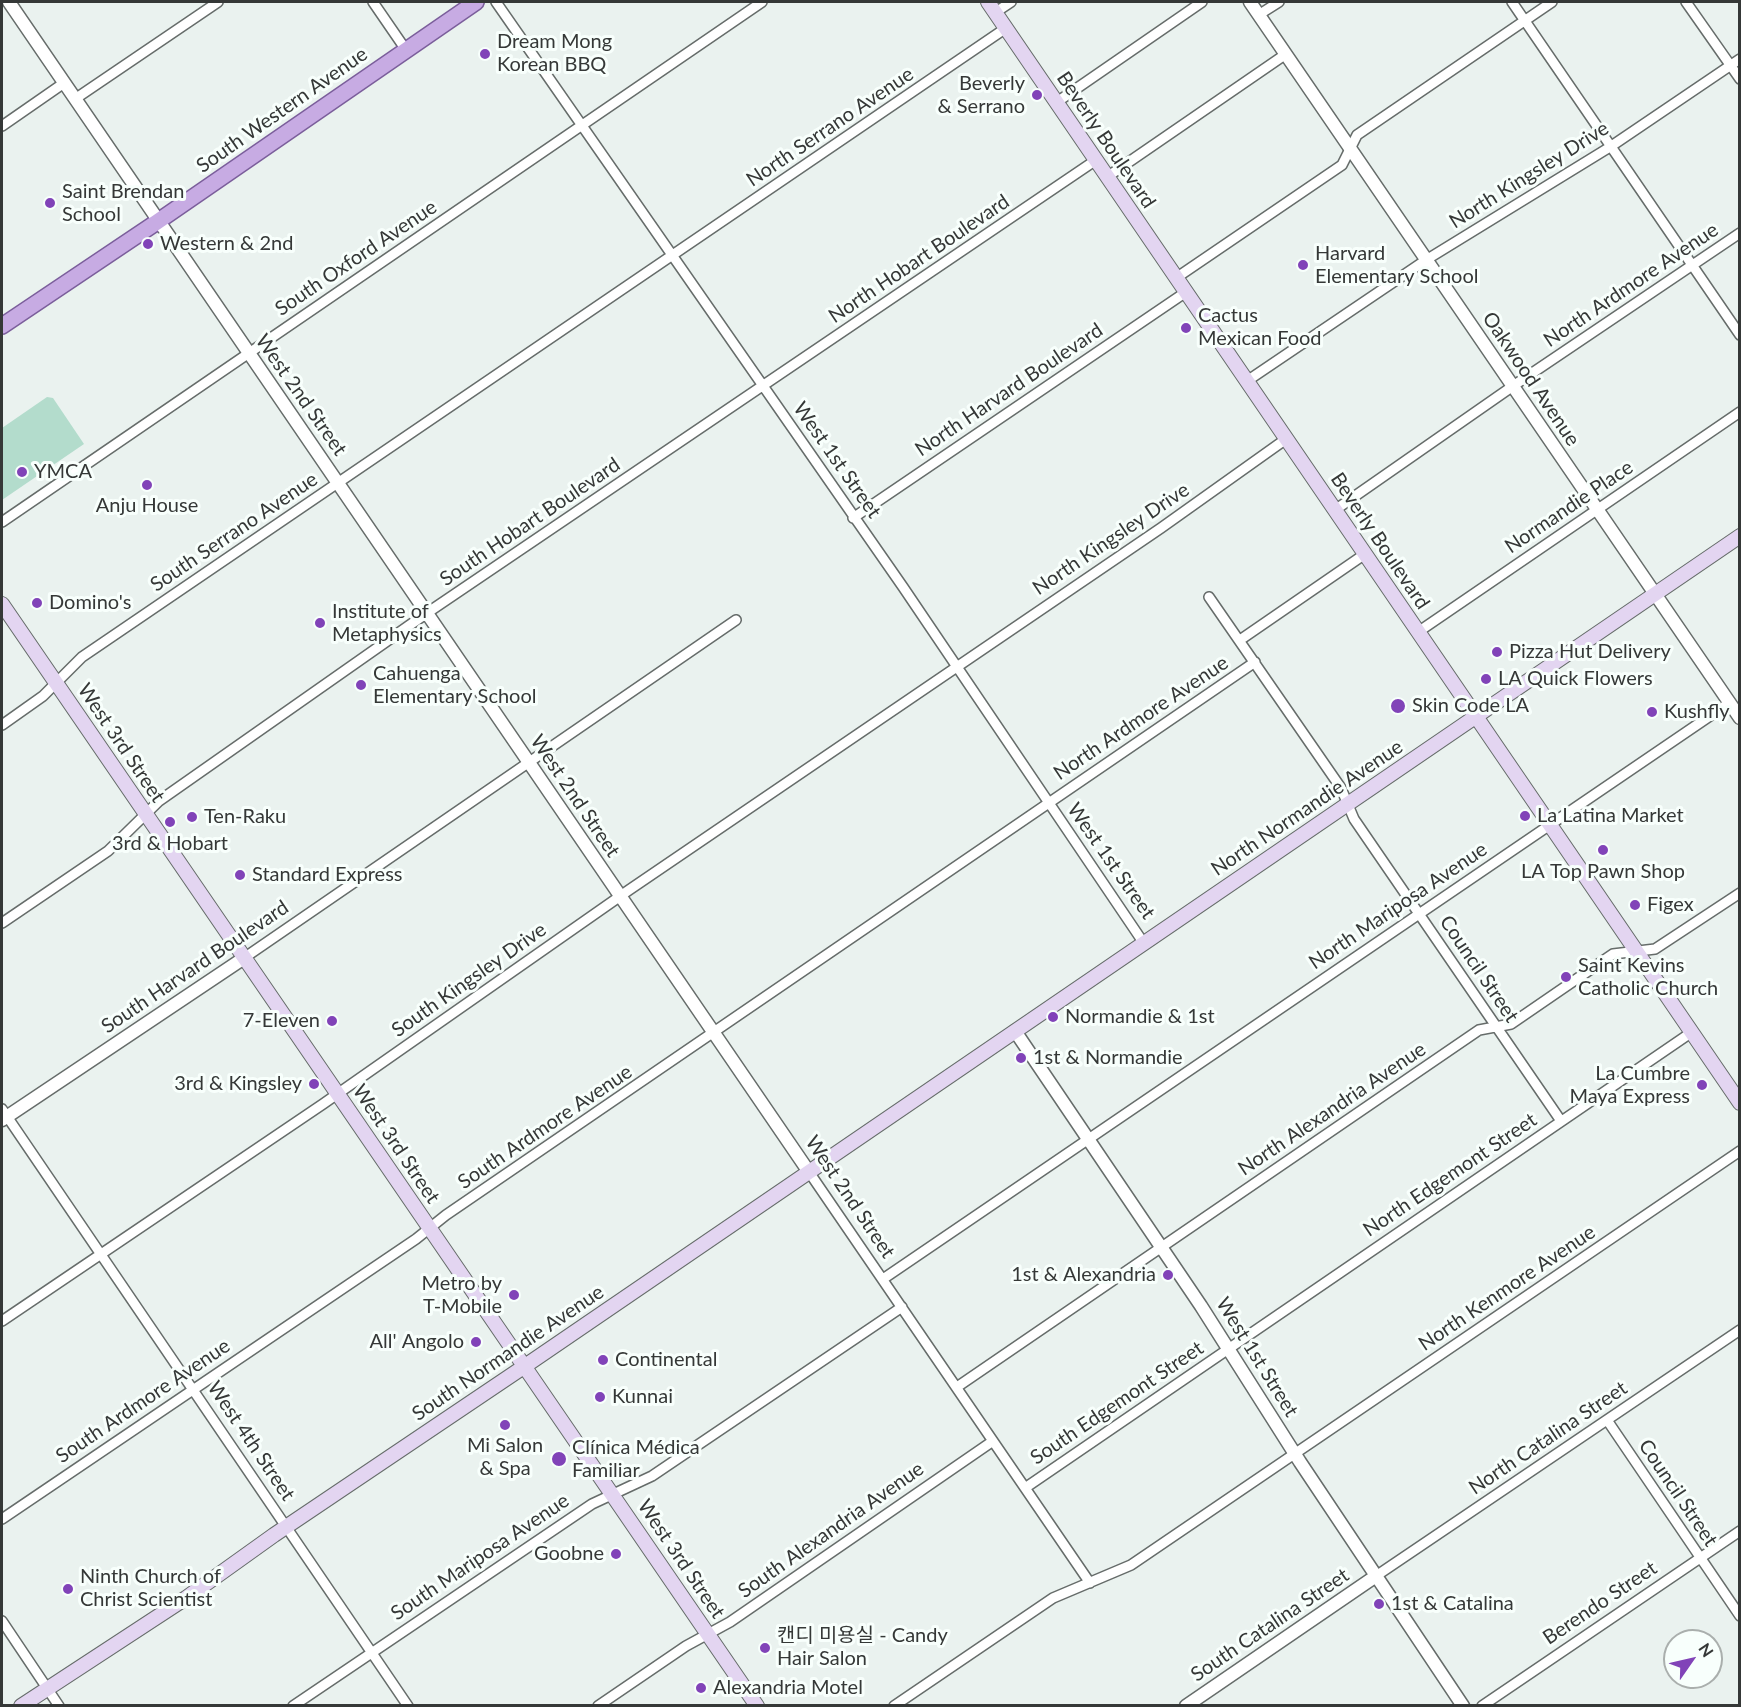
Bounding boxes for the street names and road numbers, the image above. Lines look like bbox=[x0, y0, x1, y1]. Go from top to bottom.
street label: South Western Avenue bbox=[192, 42, 372, 178]
street label: North Serrano Avenue bbox=[742, 62, 918, 192]
street label: Beverly Boulevard bbox=[1051, 67, 1161, 213]
street label: North Kingsley Drive bbox=[1445, 116, 1613, 234]
street label: North Hobart Boulevard bbox=[824, 190, 1014, 328]
street label: South Oxford Avenue bbox=[271, 195, 441, 321]
street label: North Ardmore Avenue bbox=[1539, 218, 1723, 352]
street label: Oakwood Avenue bbox=[1477, 307, 1585, 451]
street label: North Harvard Boulevard bbox=[911, 318, 1107, 462]
street label: West 2nd Street bbox=[250, 330, 352, 460]
street label: West 1st Street bbox=[788, 397, 886, 523]
street label: South Hobart Boulevard bbox=[435, 453, 625, 591]
street label: Normandie Place bbox=[1500, 455, 1638, 559]
street label: South Serrano Avenue bbox=[146, 467, 322, 597]
street label: Beverly Boulevard bbox=[1325, 468, 1435, 614]
street label: North Kingsley Drive bbox=[1028, 478, 1194, 600]
street label: North Ardmore Avenue bbox=[1049, 651, 1233, 785]
street label: West 3rd Street bbox=[72, 679, 170, 807]
street label: West 2nd Street bbox=[525, 730, 625, 862]
street label: North Normandie Avenue bbox=[1207, 735, 1407, 881]
street label: West 1st Street bbox=[1062, 798, 1160, 924]
street label: North Mariposa Avenue bbox=[1304, 837, 1492, 975]
street label: South Harvard Boulevard bbox=[97, 895, 293, 1039]
street label: Council Street bbox=[1434, 911, 1524, 1027]
street label: South Kingsley Drive bbox=[387, 918, 551, 1042]
street label: North Alexandria Avenue bbox=[1234, 1037, 1430, 1181]
street label: South Ardmore Avenue bbox=[453, 1060, 637, 1194]
street label: West 3rd Street bbox=[347, 1080, 445, 1208]
street label: North Edgemont Street bbox=[1359, 1108, 1541, 1242]
street label: West 2nd Street bbox=[800, 1131, 900, 1263]
street label: North Kenmore Avenue bbox=[1414, 1220, 1600, 1356]
street label: South Normandie Avenue bbox=[408, 1280, 608, 1426]
street label: West 1st Street bbox=[1211, 1293, 1303, 1421]
street label: South Ardmore Avenue bbox=[51, 1334, 235, 1468]
street label: South Edgemont Street bbox=[1026, 1336, 1208, 1470]
street label: North Catalina Street bbox=[1464, 1376, 1632, 1500]
street label: West 4th Street bbox=[202, 1377, 300, 1505]
street label: Council Street bbox=[1633, 1435, 1723, 1551]
street label: South Alexandria Avenue bbox=[734, 1457, 928, 1603]
street label: South Mariposa Avenue bbox=[386, 1488, 574, 1626]
street label: West 3rd Street bbox=[632, 1495, 730, 1623]
street label: Berendo Street bbox=[1538, 1556, 1662, 1650]
street label: South Catalina Street bbox=[1186, 1563, 1354, 1687]

